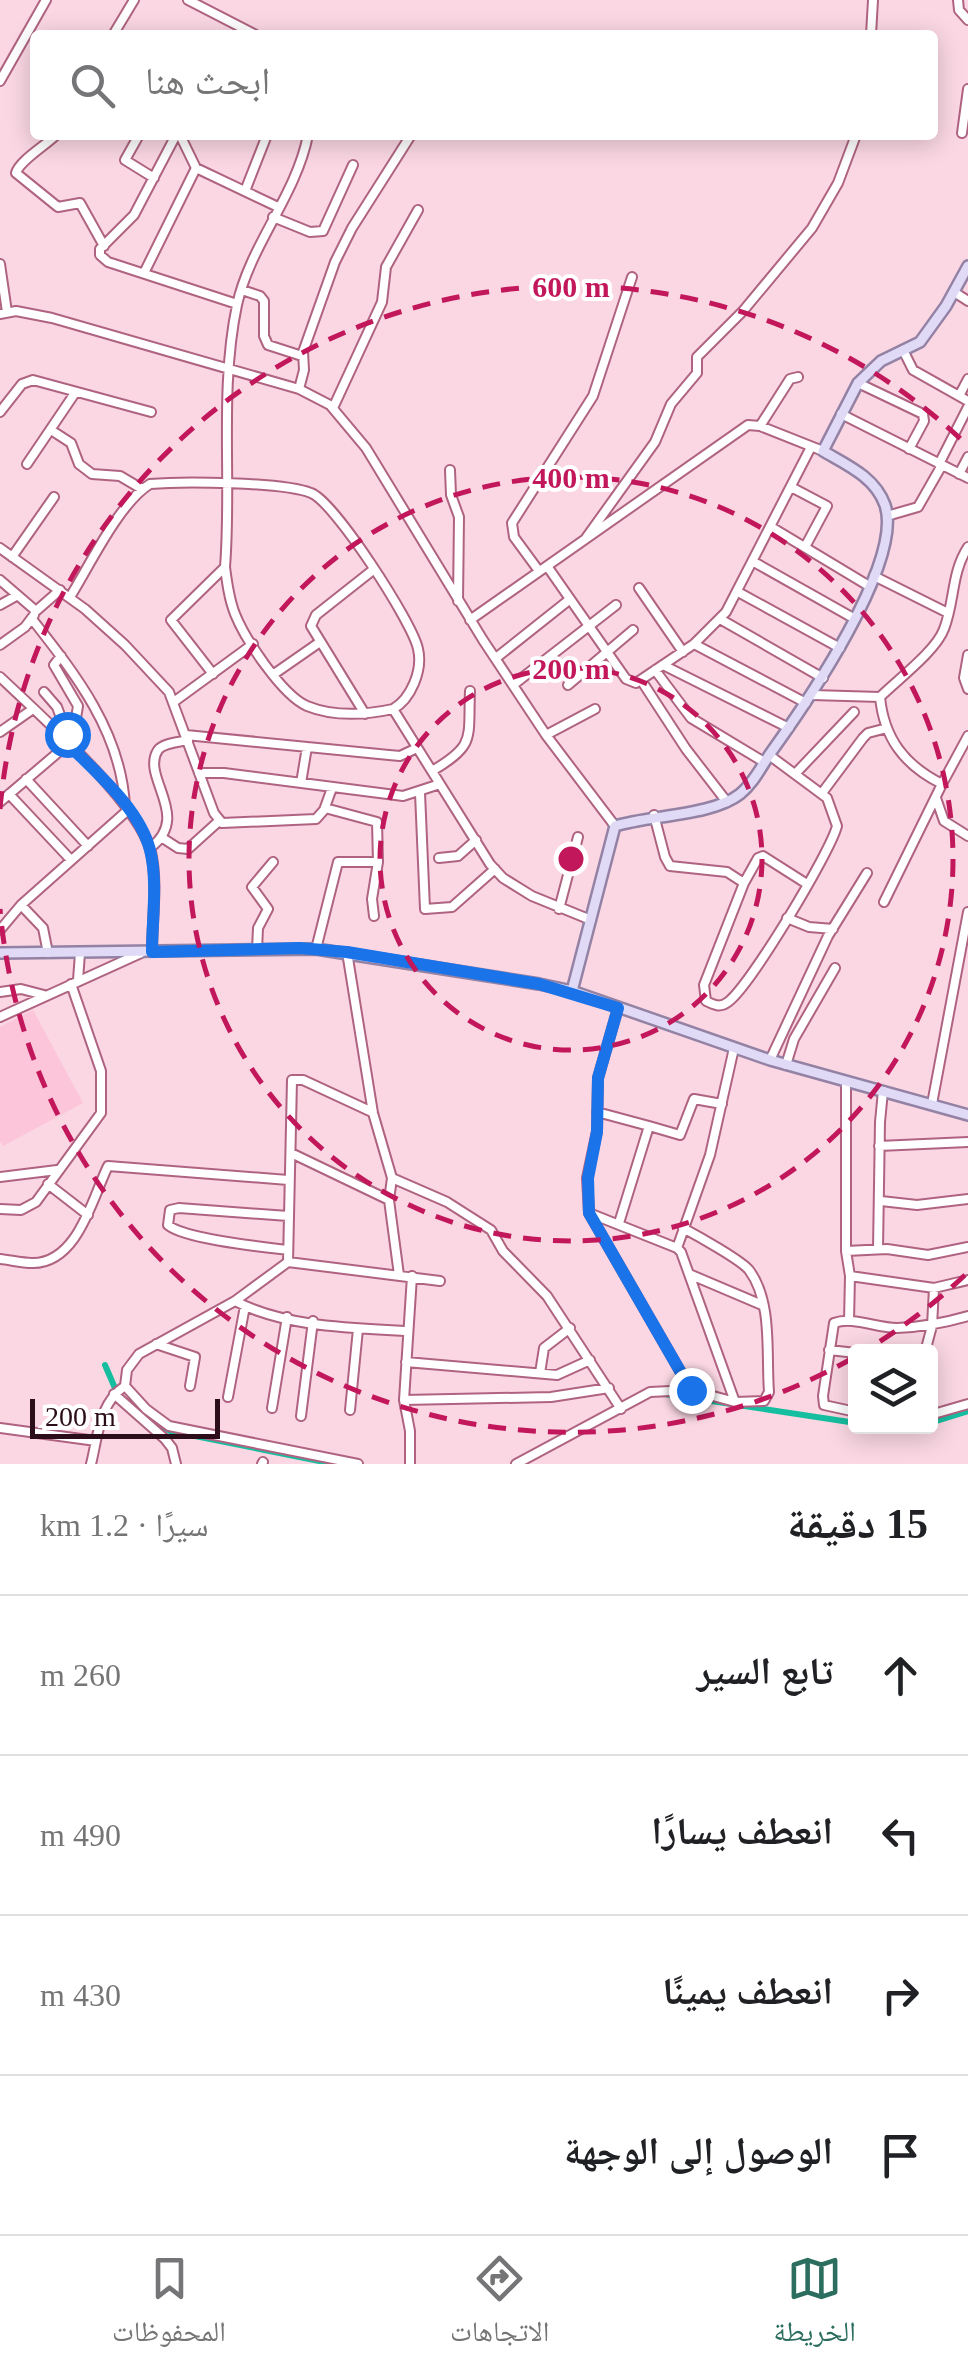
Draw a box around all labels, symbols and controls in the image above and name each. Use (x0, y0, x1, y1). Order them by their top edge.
search box (30, 30, 938, 140)
icon: search (65, 58, 120, 113)
text: ابحث هنا (145, 60, 270, 102)
text: 600 m (532, 270, 610, 303)
text: 400 m (532, 461, 610, 494)
text: 200 m (532, 652, 610, 685)
route start (45, 712, 91, 758)
centre of rings (553, 841, 589, 877)
map controls (848, 1344, 938, 1434)
button: layers (848, 1344, 938, 1434)
route end (669, 1368, 715, 1414)
scale bar (30, 1394, 220, 1438)
text: 200 m (45, 1401, 116, 1432)
text: 15 دقيقة (787, 1501, 928, 1547)
text: سيرًا · 1.2 km (40, 1507, 209, 1543)
icon: ahead (873, 1648, 928, 1703)
text: تابع السير (697, 1650, 833, 1692)
text: 260 m (40, 1657, 121, 1693)
icon: left (873, 1808, 928, 1863)
text: انعطف يسارًا (651, 1810, 833, 1852)
text: 490 m (40, 1817, 121, 1853)
icon: right (873, 1968, 928, 2023)
text: انعطف يمينًا (662, 1970, 833, 2012)
text: 430 m (40, 1977, 121, 2013)
icon: arrive (873, 2128, 928, 2183)
text: الوصول إلى الوجهة (564, 2130, 833, 2172)
tab: المحفوظات (112, 2251, 226, 2359)
tab: الاتجاهات (450, 2251, 549, 2359)
tab: الخريطة (774, 2251, 856, 2359)

